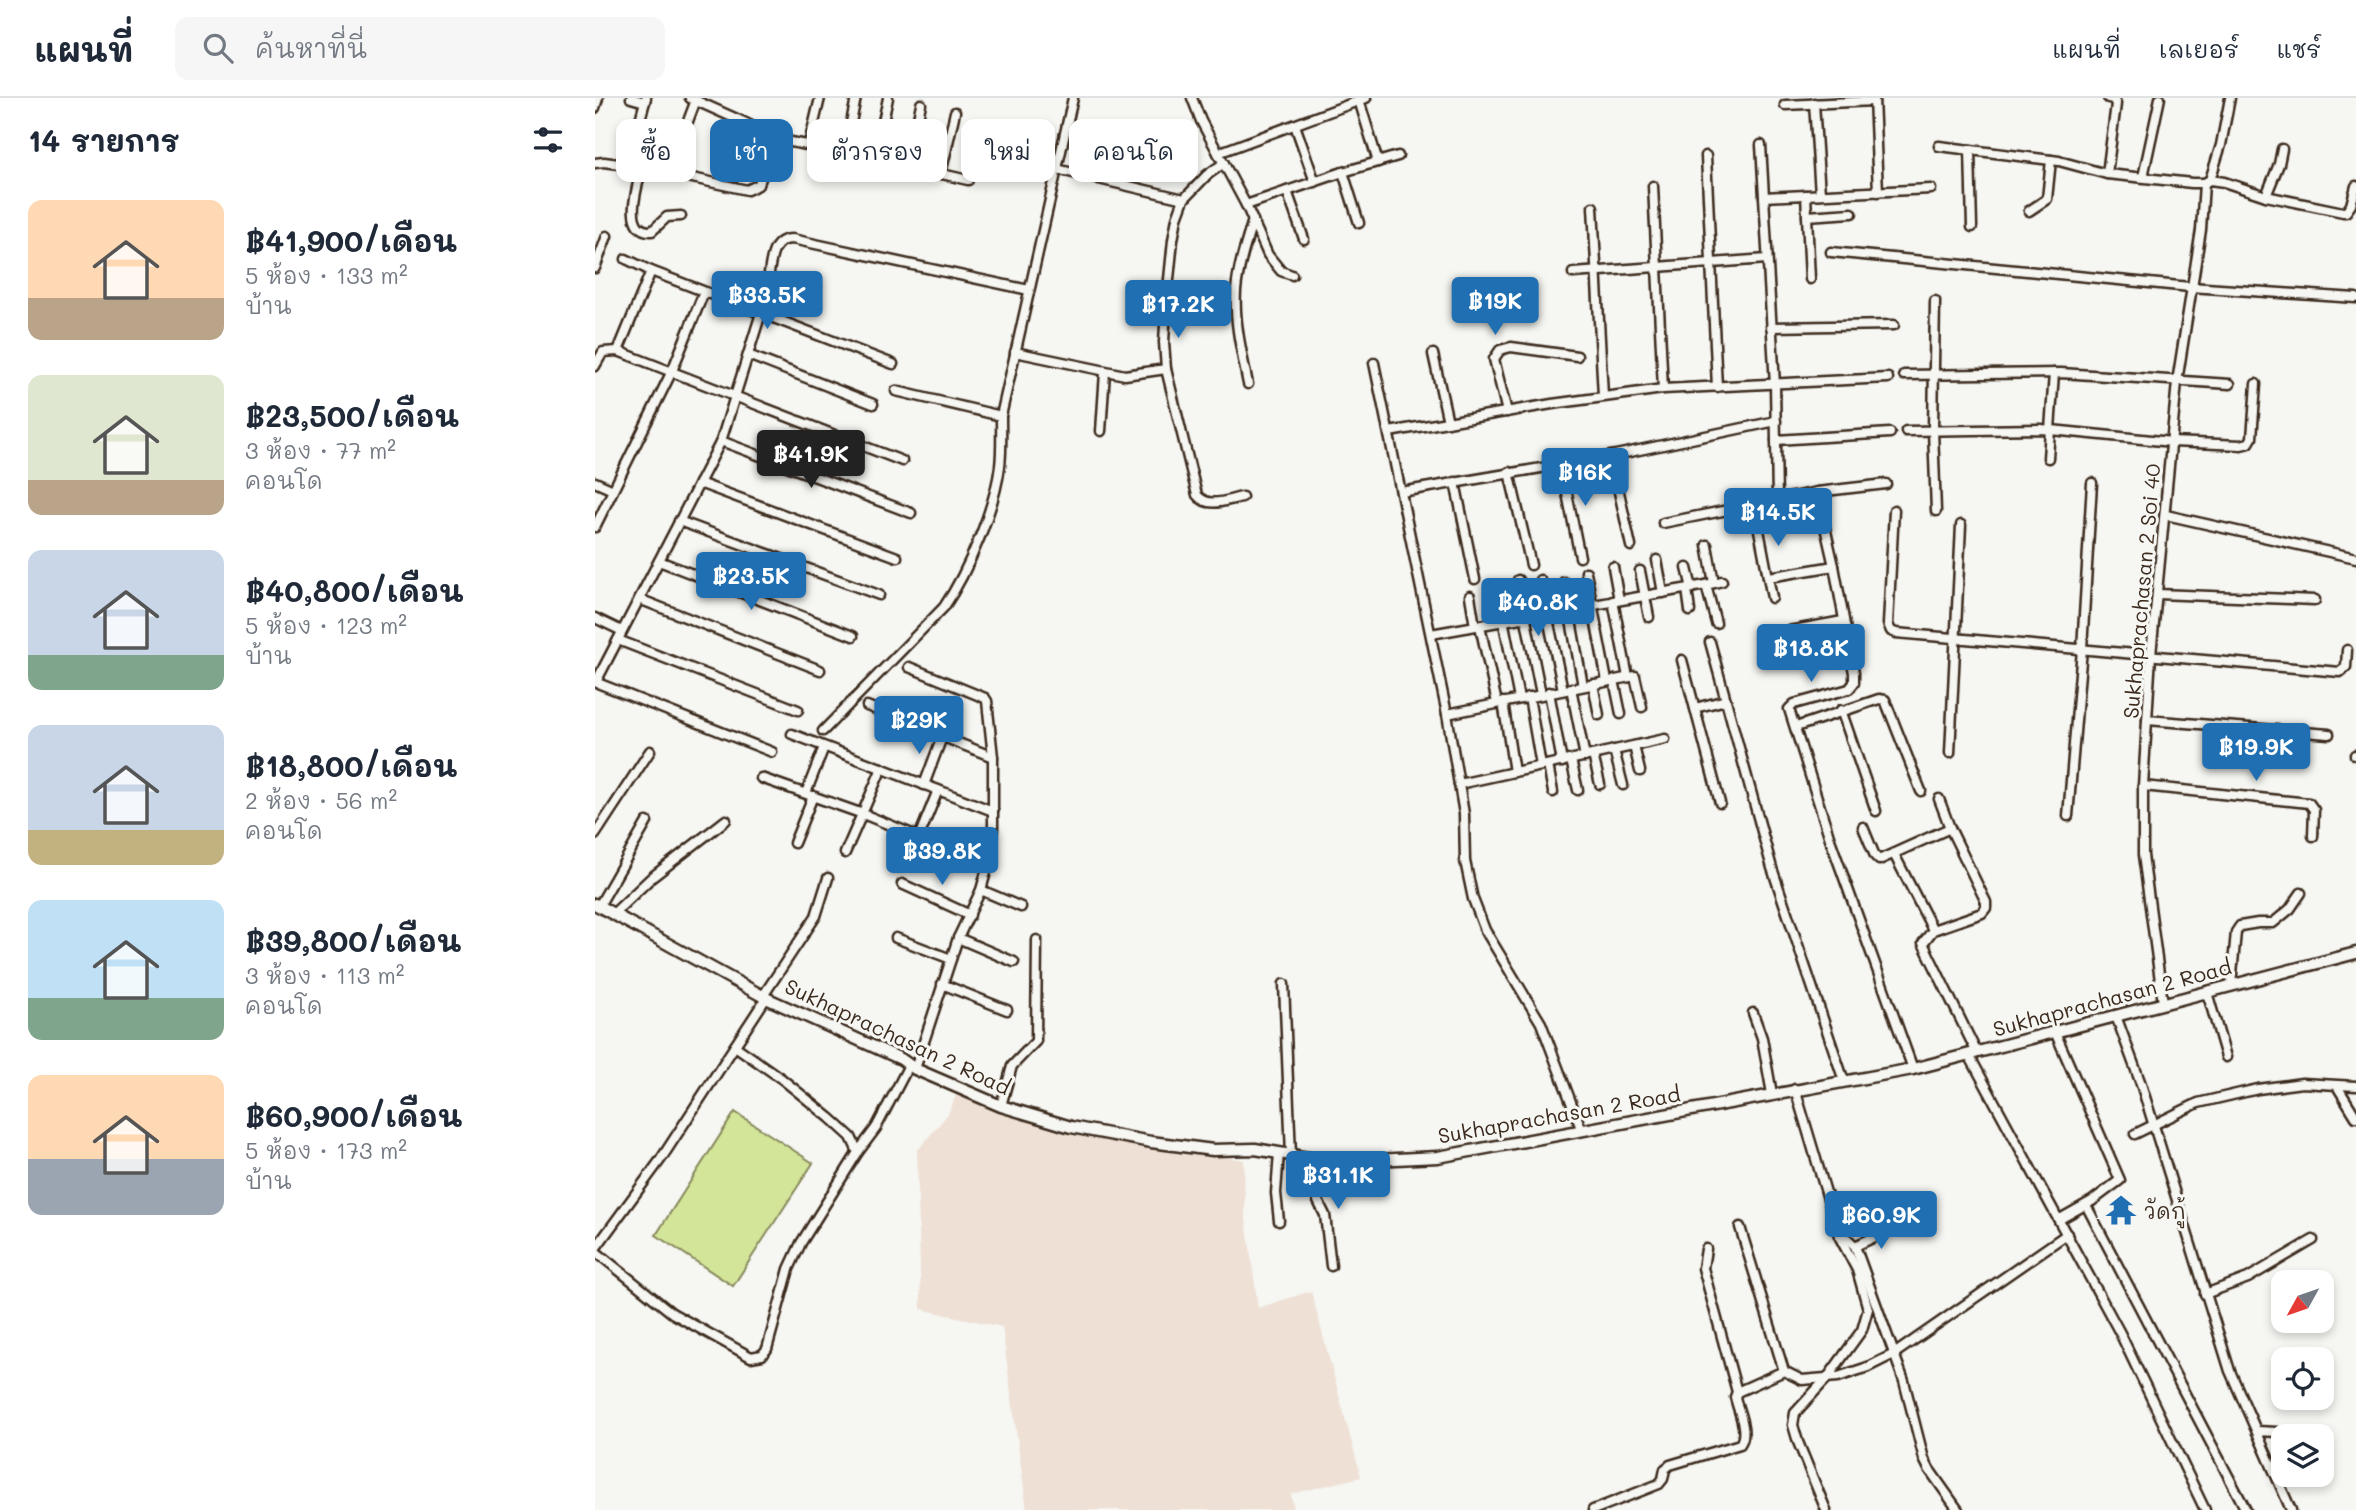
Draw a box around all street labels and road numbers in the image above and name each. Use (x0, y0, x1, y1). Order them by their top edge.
street label: Sukhaprachasan 2 Soi 40 (2116, 462, 2166, 720)
street label: Sukhaprachasan 2 Road (1990, 952, 2234, 1042)
street label: Sukhaprachasan 2 Road (781, 972, 1015, 1100)
street label: Sukhaprachasan 2 Road (1436, 1079, 1682, 1149)

